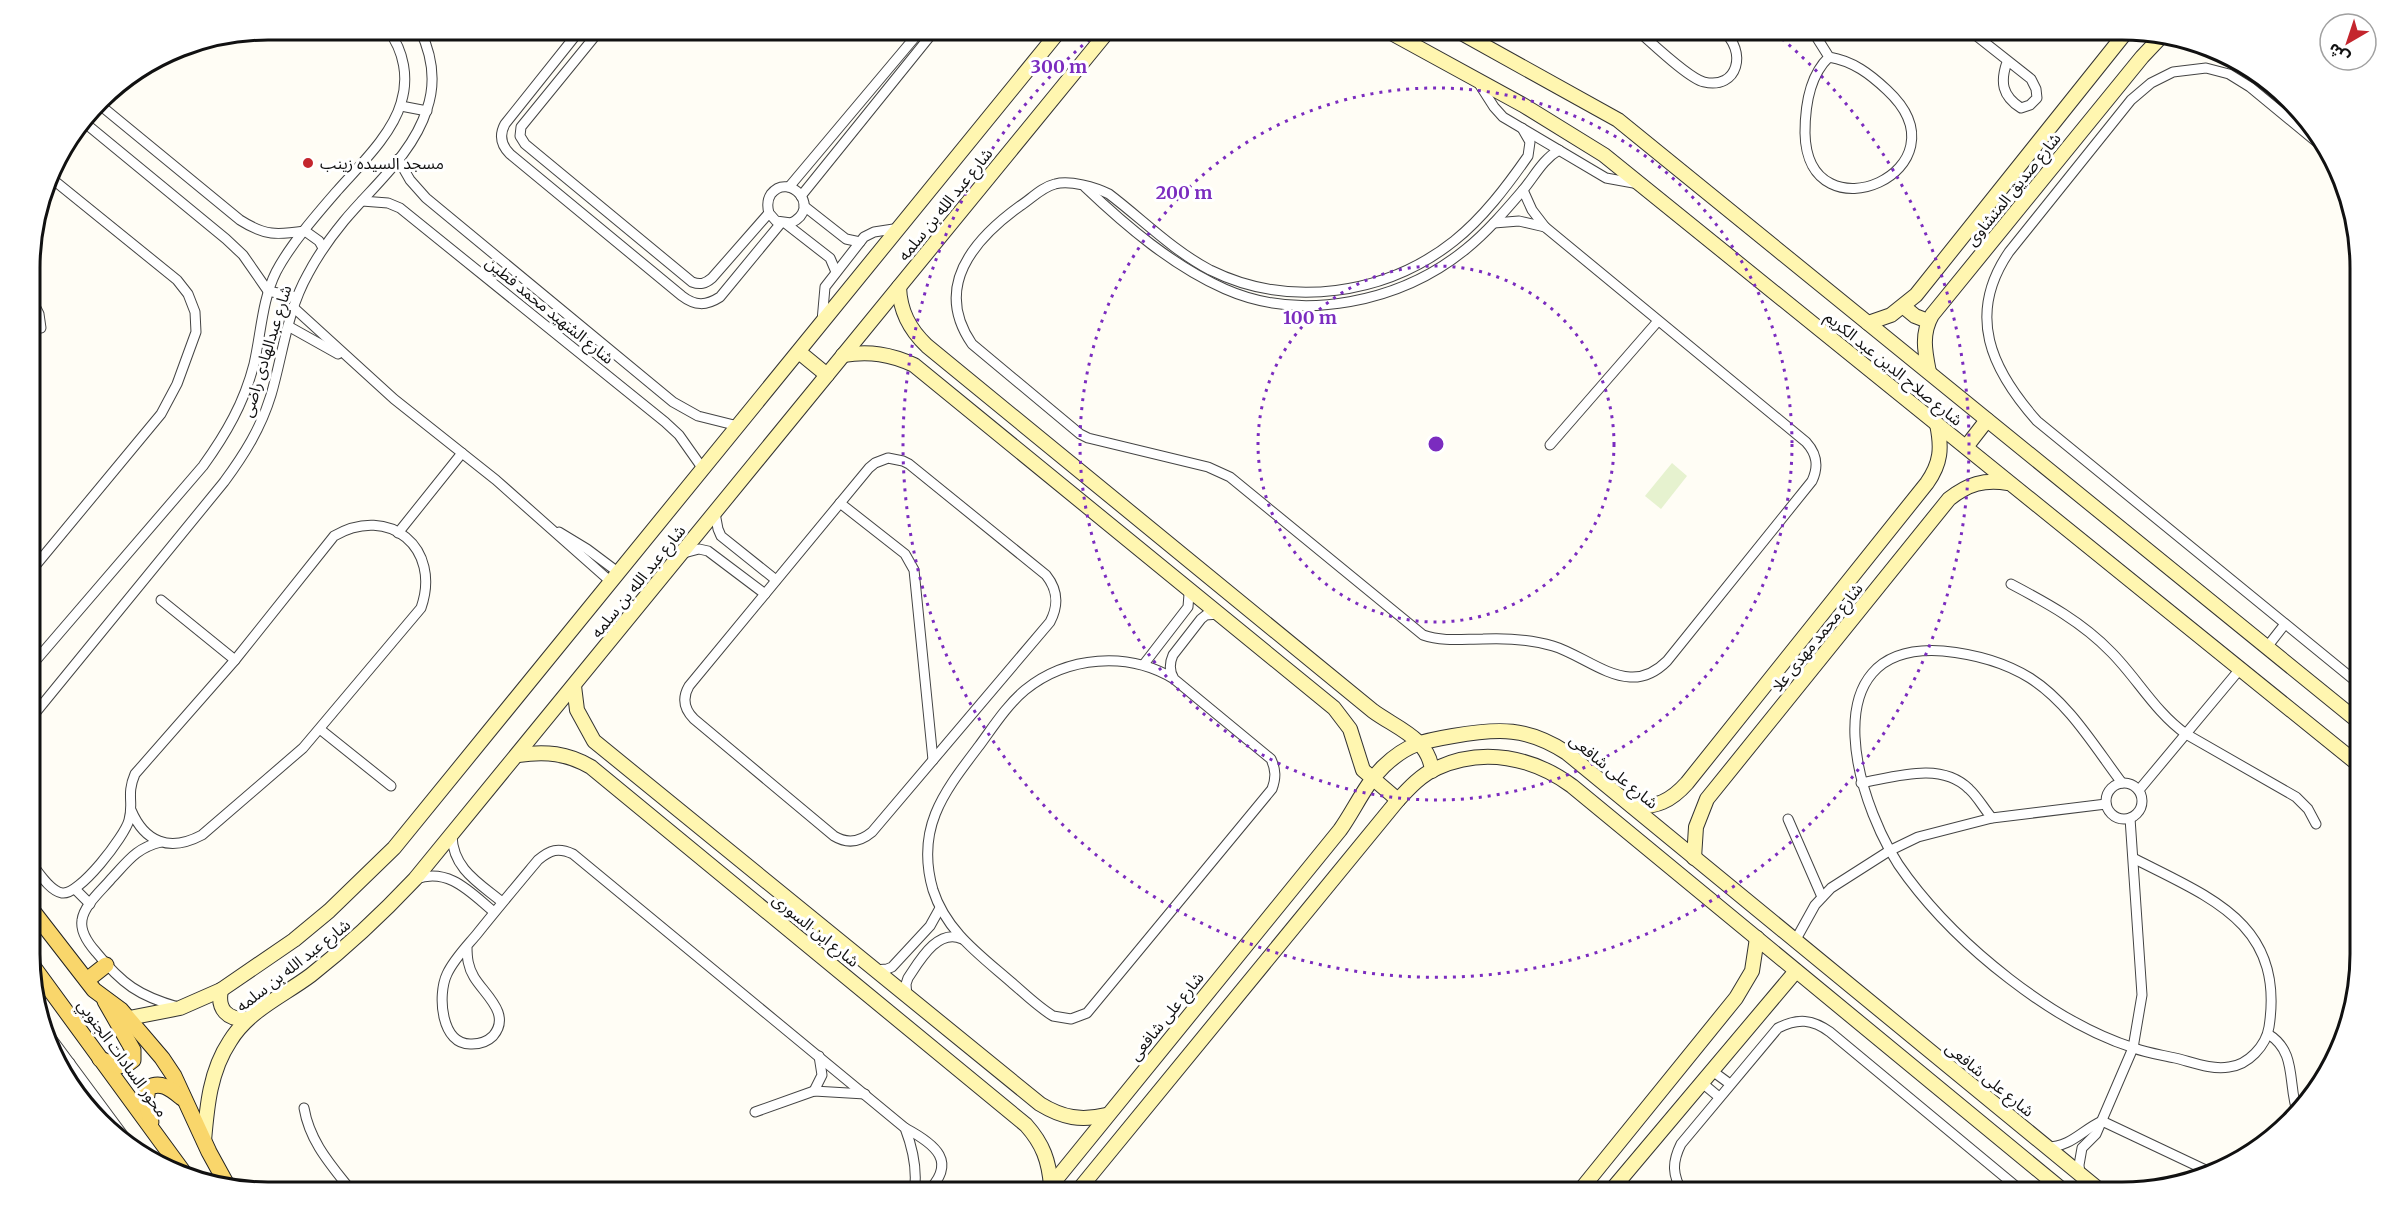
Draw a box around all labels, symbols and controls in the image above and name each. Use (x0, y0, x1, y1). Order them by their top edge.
north arrow (2318, 12, 2378, 72)
text: ش (2324, 39, 2353, 68)
text: 300 m (1031, 55, 1087, 78)
street label: شارع صديق المنشاوى (1961, 128, 2067, 251)
street label: شارع عبد الله بن سلمه (893, 144, 999, 266)
place label: مسجد السيده زينب (320, 153, 444, 173)
marker: مسجد السيده زينب (301, 156, 315, 170)
text: 200 m (1156, 181, 1212, 204)
street label: شارع الشهيد محمد فطين (480, 252, 618, 370)
street label: شارع عبدالهادى راضى (236, 283, 298, 420)
text: 100 m (1283, 306, 1337, 329)
street label: شارع صلاح الدين عبد الكريم (1819, 306, 1967, 432)
centre of rings (1426, 434, 1446, 454)
street label: شارع عبد الله بن سلمه (586, 521, 692, 643)
street label: شارع محمد مهدى علا (1767, 579, 1869, 697)
street label: شارع على شافعى (1564, 729, 1662, 815)
street label: شارع ابن السورى (767, 889, 863, 973)
street label: شارع عبد الله بن سلمه (232, 914, 356, 1018)
street label: شارع على شافعى (1124, 968, 1210, 1066)
street label: محور السادات الجنوبي (71, 995, 172, 1122)
street label: شارع على شافعى (1940, 1037, 2038, 1123)

